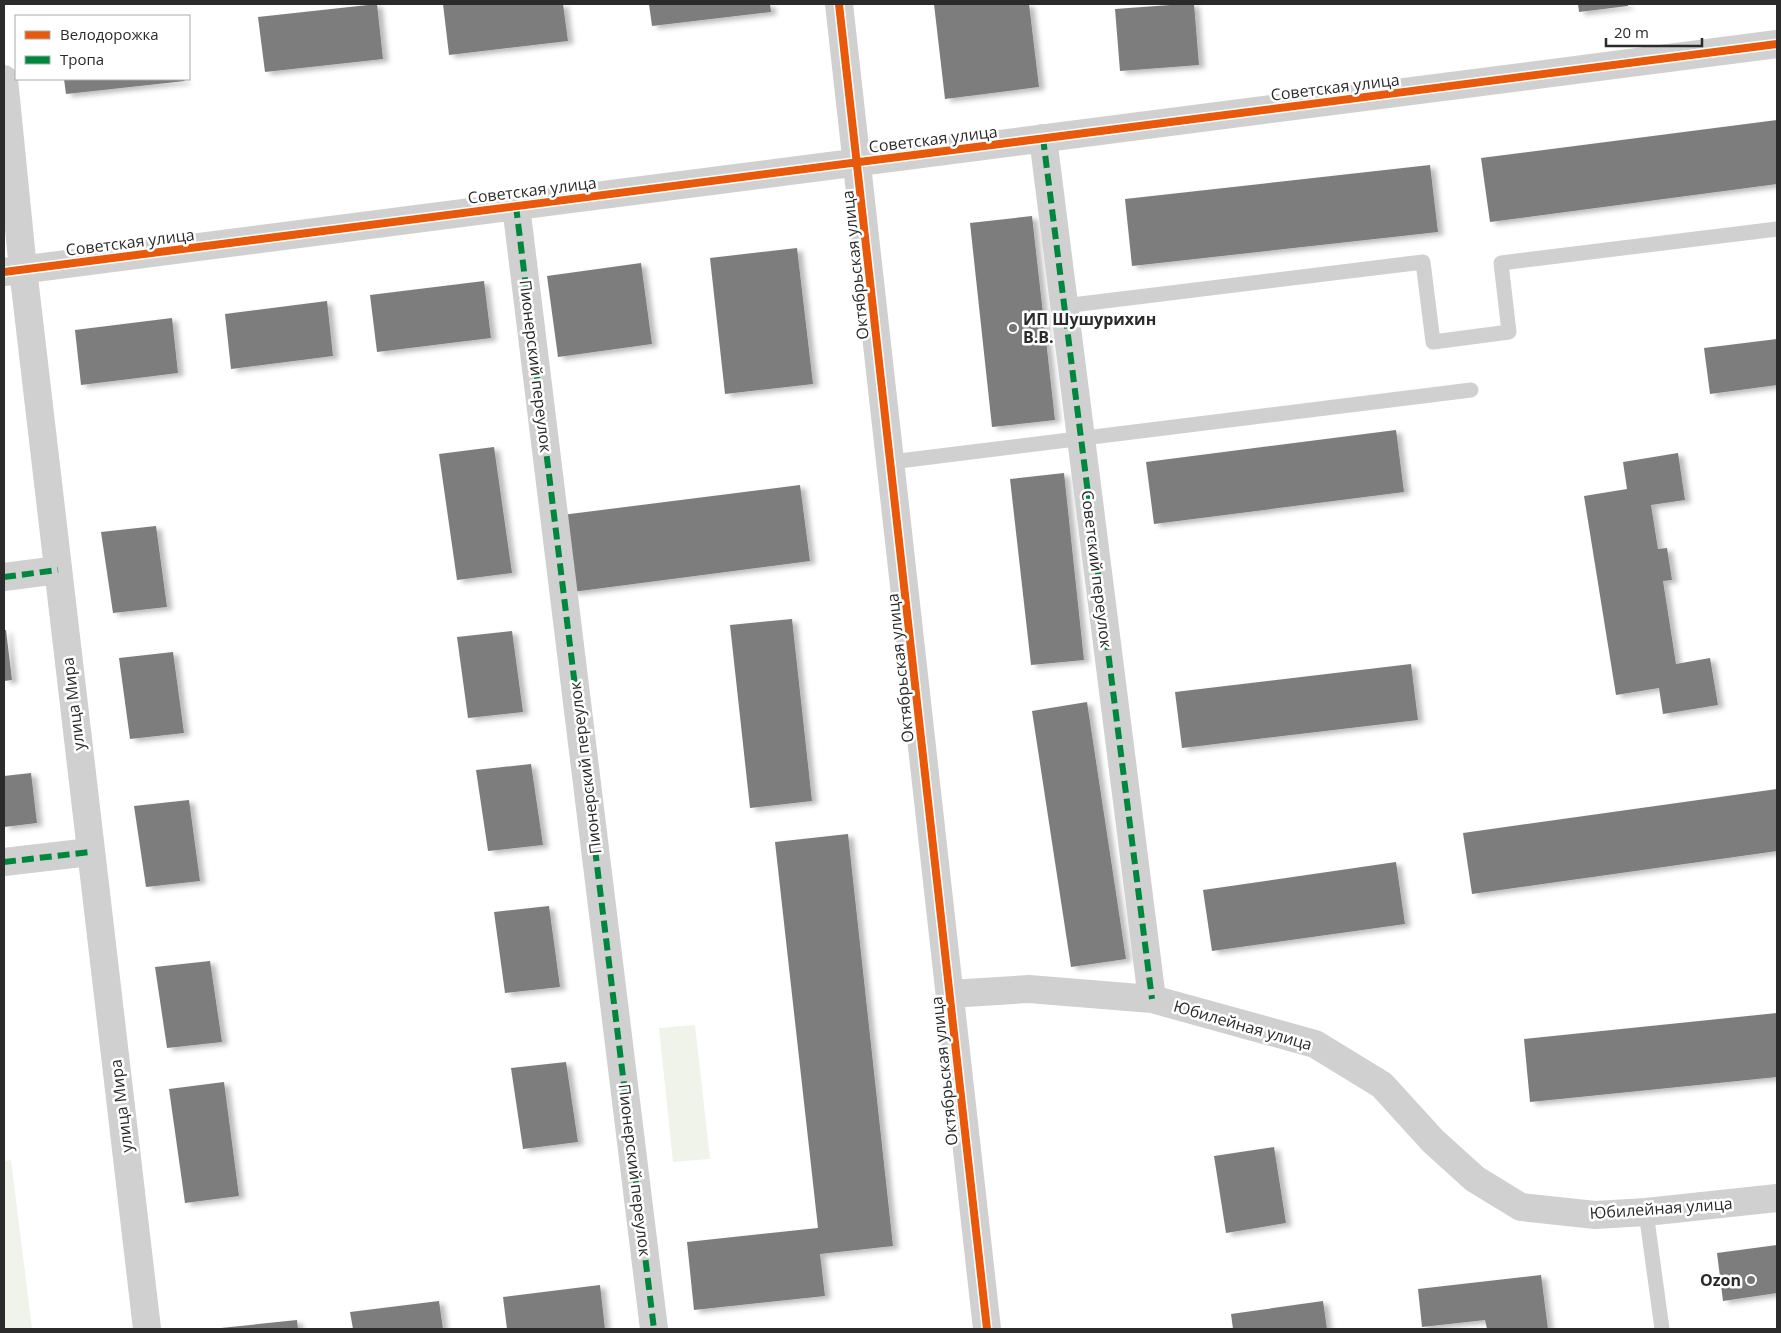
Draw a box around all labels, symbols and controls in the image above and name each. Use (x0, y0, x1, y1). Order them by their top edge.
legend (15, 15, 190, 80)
scale bar (1606, 15, 1702, 47)
text: 20 m (1614, 22, 1649, 42)
text: Велодорожка (60, 24, 159, 44)
text: Тропа (60, 49, 104, 69)
street label: Советская улица (1269, 68, 1401, 106)
street label: Советская улица (867, 120, 999, 158)
street label: Советская улица (466, 171, 598, 209)
street label: Октябрьская улица (836, 189, 874, 341)
street label: Советская улица (64, 223, 196, 261)
street label: Пионерский переулок (515, 279, 558, 454)
place label: ИП Шушурихин В.В. (1023, 308, 1156, 348)
marker: ИП Шушурихин В.В. (1007, 322, 1019, 334)
street label: Советский переулок (1076, 489, 1118, 650)
street label: Октябрьская улица (881, 592, 919, 744)
street label: улица Мира (56, 656, 90, 752)
street label: Пионерский переулок (563, 680, 606, 855)
street label: Октябрьская улица (925, 995, 963, 1147)
street label: Юбилейная улица (1171, 995, 1315, 1055)
street label: улица Мира (104, 1058, 138, 1154)
street label: Пионерский переулок (614, 1083, 657, 1258)
street label: Юбилейная улица (1589, 1192, 1733, 1224)
place label: Ozon (1700, 1269, 1741, 1291)
marker: Ozon (1745, 1274, 1757, 1286)

